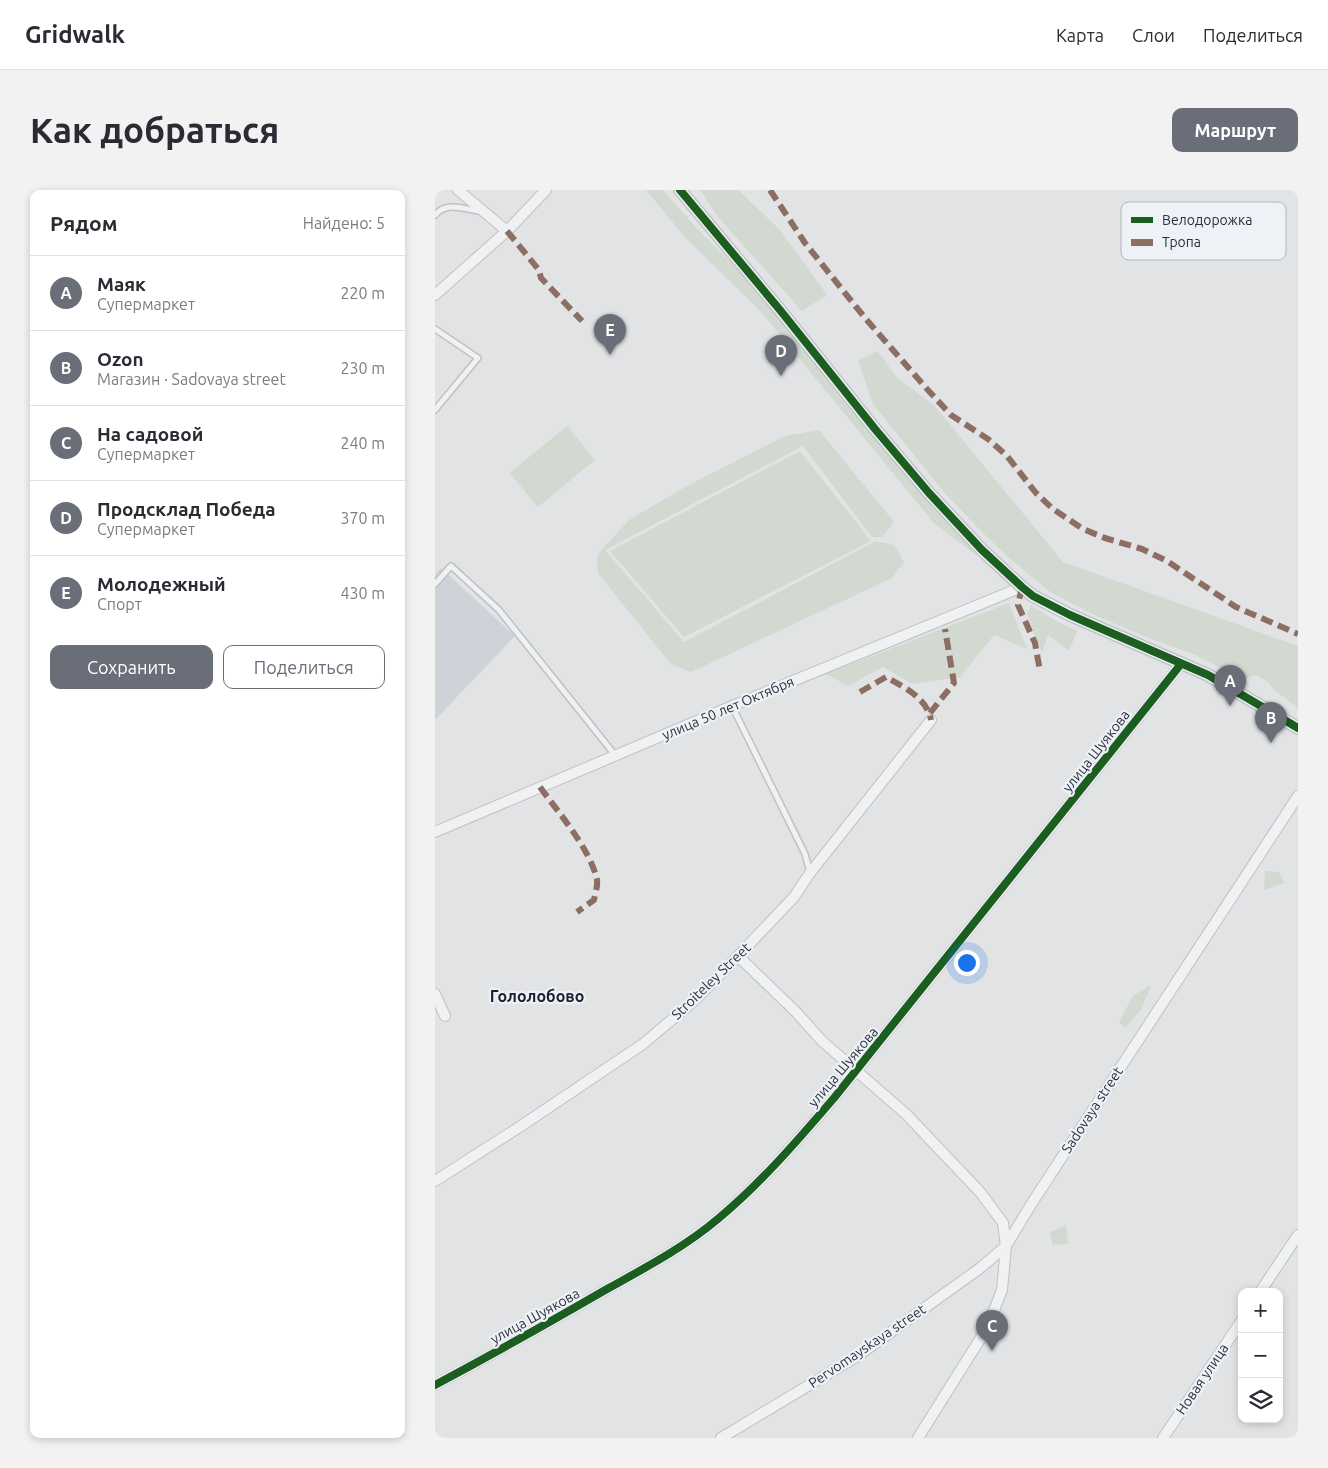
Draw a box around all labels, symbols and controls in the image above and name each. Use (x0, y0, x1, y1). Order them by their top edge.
text: Gridwalk (25, 21, 125, 48)
text: Карта (1056, 25, 1104, 45)
text: Слои (1132, 25, 1175, 45)
text: Поделиться (1203, 25, 1303, 45)
button: Маршрут (1172, 108, 1298, 152)
text: Как добраться (30, 110, 279, 150)
legend (1121, 202, 1286, 260)
text: Рядом (50, 211, 118, 235)
text: Велодорожка (1162, 212, 1252, 228)
text: Найдено: 5 (303, 214, 385, 232)
text: Тропа (1162, 234, 1201, 250)
text: Маяк (97, 273, 146, 295)
text: A (60, 284, 72, 302)
text: 220 m (340, 284, 385, 302)
text: Супермаркет (97, 295, 195, 313)
pin: E (594, 314, 626, 355)
pin: D (765, 335, 797, 376)
text: Ozon (97, 348, 144, 370)
text: B (61, 359, 71, 377)
text: 230 m (340, 359, 385, 377)
text: Магазин · Sadovaya street (97, 370, 286, 388)
text: На садовой (97, 423, 203, 445)
text: C (61, 434, 71, 452)
text: 240 m (340, 434, 385, 452)
text: Супермаркет (97, 445, 195, 463)
text: Продсклад Победа (97, 498, 276, 520)
text: D (60, 509, 72, 527)
text: 370 m (340, 509, 385, 527)
text: Супермаркет (97, 520, 195, 538)
text: Молодежный (97, 573, 226, 595)
text: E (61, 584, 71, 602)
text: 430 m (340, 584, 385, 602)
text: Спорт (97, 595, 142, 613)
button: Сохранить (50, 645, 213, 689)
button: Поделиться (223, 645, 385, 689)
pin: A (1214, 665, 1246, 706)
street label: улица 50 лет Октября (660, 673, 796, 743)
pin: B (1255, 702, 1287, 743)
street label: улица Шуякова (1059, 707, 1133, 795)
street label: Stroiteley Street (668, 939, 754, 1023)
your location (954, 950, 980, 976)
district label: Гололобово (490, 987, 584, 1005)
street label: улица Шуякова (805, 1024, 881, 1110)
street label: Sadovaya street (1058, 1063, 1126, 1156)
street label: улица Шуякова (488, 1285, 582, 1347)
map controls (1238, 1288, 1283, 1423)
button: + (1238, 1288, 1283, 1333)
street label: Pervomayskaya street (805, 1301, 929, 1391)
pin: C (976, 1310, 1008, 1351)
button: − (1238, 1333, 1283, 1378)
street label: Новая улица (1172, 1341, 1232, 1417)
button: layers (1238, 1378, 1283, 1423)

